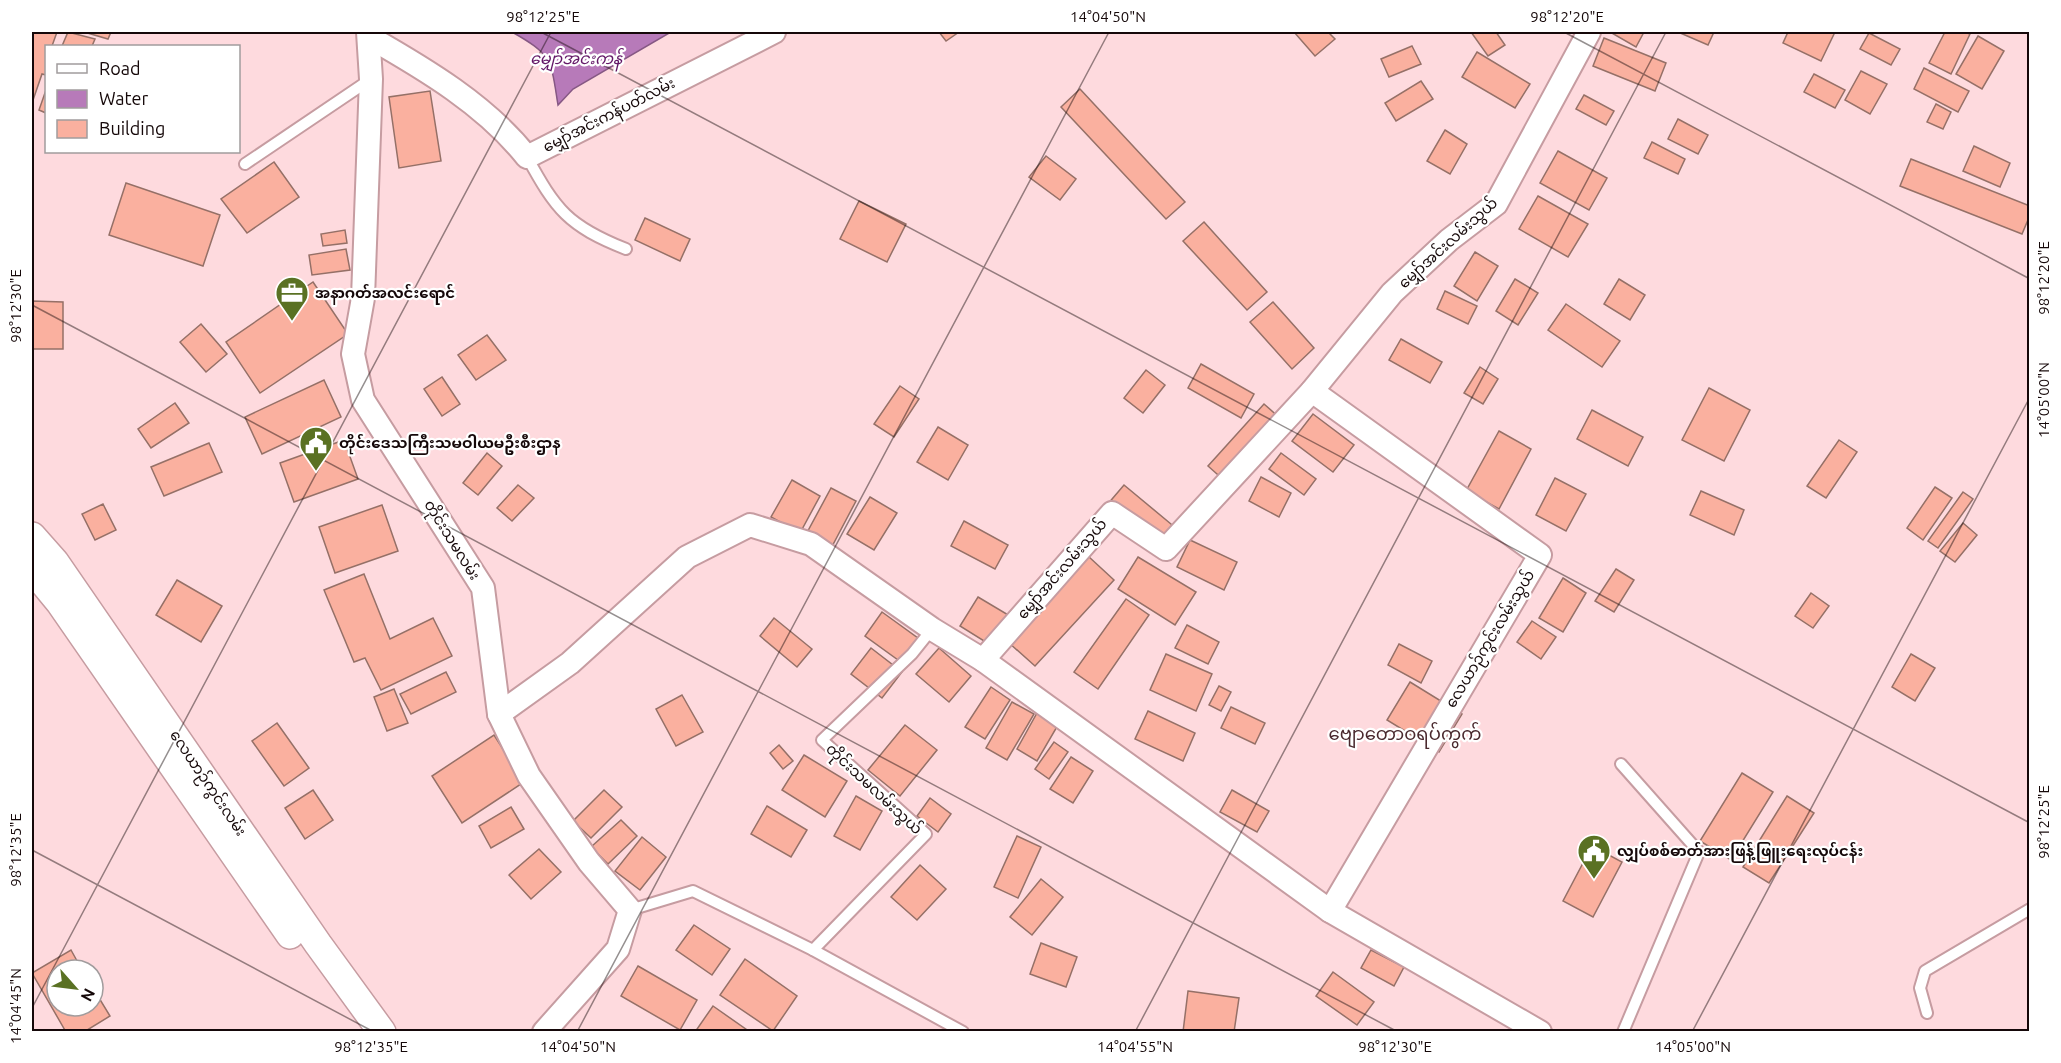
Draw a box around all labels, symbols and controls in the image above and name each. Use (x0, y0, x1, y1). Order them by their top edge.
text: 98°12'25"E (506, 8, 580, 25)
text: 14°04'50"N (1070, 8, 1146, 25)
text: 98°12'20"E (1530, 8, 1604, 25)
legend (45, 45, 240, 153)
water label: မျှော်အင်းကန် (530, 47, 625, 72)
text: Road (99, 58, 141, 78)
street label: မျှော်အင်းကန်ပတ်လမ်း (540, 73, 679, 159)
text: Water (99, 88, 149, 108)
text: Building (99, 118, 165, 138)
street label: မျှော်အင်းလမ်းသွယ် (1394, 193, 1503, 294)
text: 98°12'20"E (2035, 241, 2052, 315)
text: 98°12'30"E (7, 269, 24, 343)
office icon: အနာဂတ်အလင်းရောင် (274, 275, 310, 322)
place label: အနာဂတ်အလင်းရောင် (315, 283, 455, 305)
text: 14°05'00"N (2035, 362, 2052, 438)
public building icon: တိုင်းဒေသကြီးသမဝါယမဦးစီးဌာန (298, 425, 334, 472)
place label: တိုင်းဒေသကြီးသမဝါယမဦးစီးဌာန (339, 433, 561, 455)
street label: တိုင်းသမလမ်း (418, 496, 485, 585)
street label: မျှော်အင်းလမ်းသွယ် (1013, 514, 1113, 625)
street label: လေယာဉ်ကွင်းလမ်းသွယ် (1441, 566, 1541, 713)
district label: ဗျောတောဝရပ်ကွက် (1329, 721, 1481, 749)
street label: လေယာဉ်ကွင်းလမ်း (163, 726, 251, 841)
street label: တိုင်းသမလမ်းသွယ် (820, 739, 927, 840)
text: 98°12'25"E (2035, 785, 2052, 859)
text: 98°12'35"E (7, 813, 24, 887)
public building icon: လျှပ်စစ်ဓာတ်အားဖြန့်ဖြူးရေးလုပ်ငန်း (1576, 833, 1612, 880)
place label: လျှပ်စစ်ဓာတ်အားဖြန့်ဖြူးရေးလုပ်ငန်း (1617, 841, 1863, 863)
north arrow (45, 958, 105, 1018)
text: 14°04'45"N (7, 968, 24, 1044)
text: N (77, 986, 99, 1005)
text: 98°12'35"E (334, 1038, 408, 1055)
text: 14°04'50"N (540, 1038, 616, 1055)
text: 14°04'55"N (1097, 1038, 1173, 1055)
text: 98°12'30"E (1358, 1038, 1432, 1055)
text: 14°05'00"N (1655, 1038, 1731, 1055)

